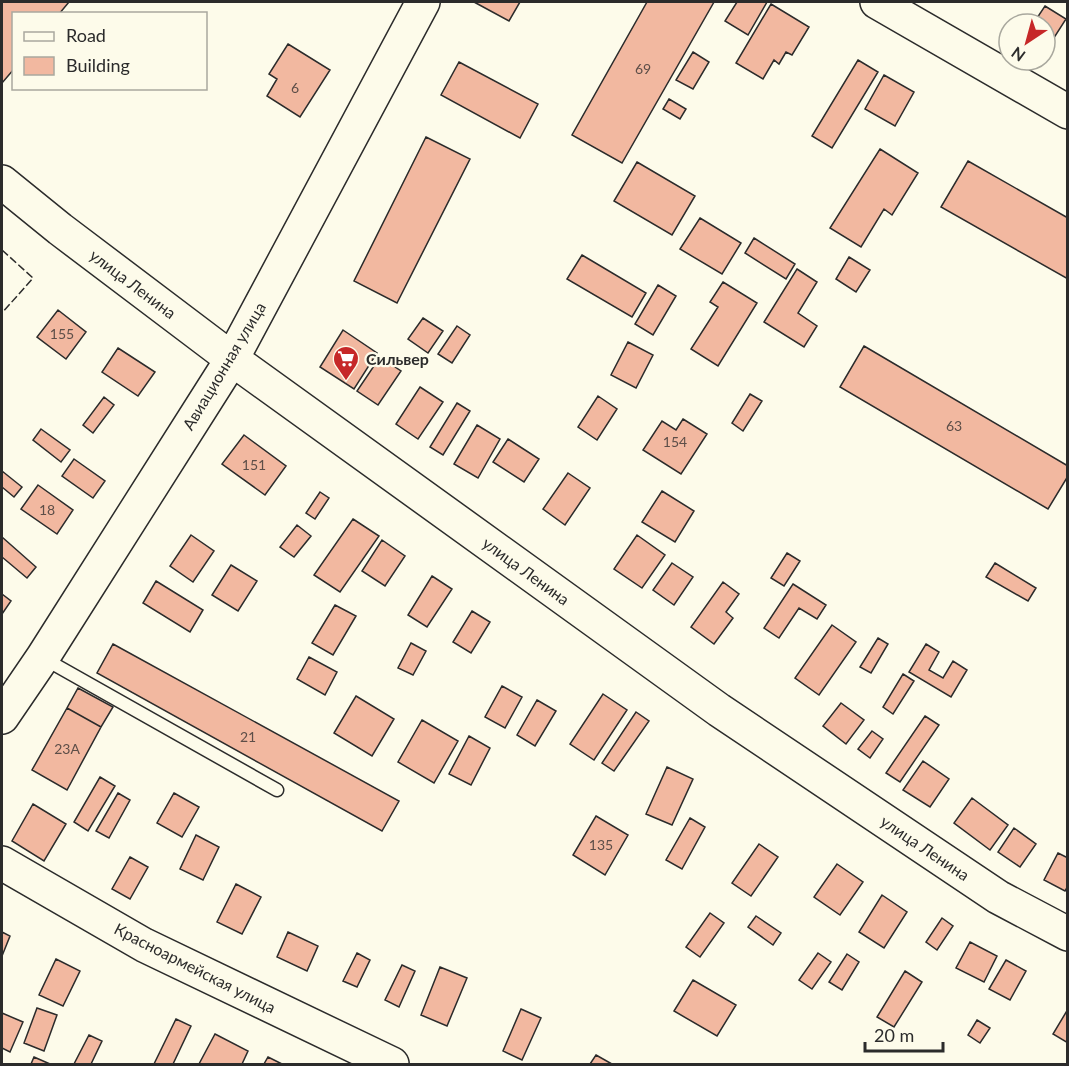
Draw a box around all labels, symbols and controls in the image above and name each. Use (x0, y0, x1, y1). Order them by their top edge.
legend (12, 12, 207, 90)
north arrow (997, 12, 1057, 72)
text: Road (66, 24, 106, 46)
text: N (1007, 43, 1028, 66)
text: Building (66, 54, 130, 76)
house number: 69 (635, 60, 651, 77)
house number: 6 (291, 79, 299, 96)
street label: улица Ленина (87, 245, 180, 322)
street label: Авиационная улица (178, 298, 269, 433)
house number: 155 (50, 325, 74, 342)
supermarket icon: Сильвер (331, 344, 361, 382)
place label: Сильвер (366, 349, 429, 368)
house number: 63 (946, 417, 962, 434)
house number: 154 (663, 433, 687, 450)
house number: 151 (242, 456, 266, 473)
house number: 18 (39, 501, 55, 518)
street label: улица Ленина (479, 533, 573, 608)
house number: 21 (240, 728, 256, 745)
house number: 23А (54, 740, 80, 757)
street label: улица Ленина (877, 811, 973, 884)
house number: 135 (589, 836, 613, 853)
street label: Красноармейская улица (111, 919, 279, 1017)
scale bar (865, 1015, 943, 1053)
text: 20 m (874, 1024, 914, 1046)

